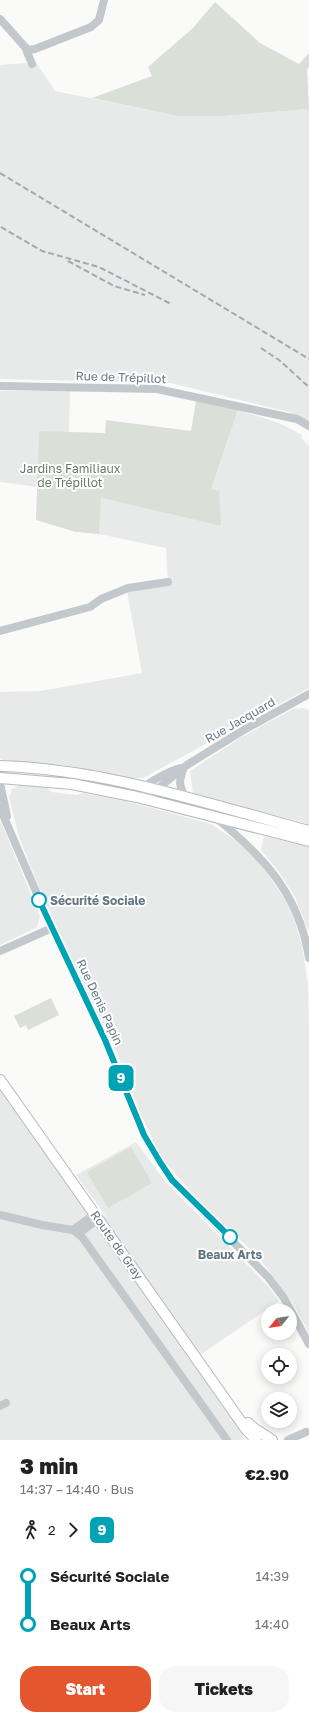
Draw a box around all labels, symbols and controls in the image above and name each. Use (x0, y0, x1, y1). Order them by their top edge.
street label: Rue de Trépillot (76, 368, 167, 386)
park label: Jardins Familiaux de Trépillot (20, 461, 121, 490)
street label: Rue Jacquard (202, 694, 278, 746)
marker: Sécurité Sociale (31, 892, 47, 908)
place label: Sécurité Sociale (50, 893, 145, 908)
street label: Rue Denis Papin (74, 957, 126, 1047)
line badge: 9 (108, 1065, 134, 1091)
text: 9 (117, 1069, 125, 1086)
street label: Route de Gray (88, 1208, 146, 1283)
marker: Beaux Arts (222, 1229, 238, 1245)
place label: Beaux Arts (198, 1247, 263, 1262)
north arrow (261, 1304, 297, 1340)
map controls (261, 1304, 297, 1428)
button: locate (261, 1348, 297, 1384)
button: layers (261, 1392, 297, 1428)
text: 3 min (20, 1452, 78, 1479)
text: €2.90 (245, 1465, 289, 1483)
text: 14:37 – 14:40 · Bus (20, 1481, 134, 1497)
icon: walk (20, 1519, 42, 1541)
icon: forward (62, 1519, 84, 1541)
text: 9 (98, 1521, 106, 1538)
text: 2 (48, 1522, 56, 1538)
text: Sécurité Sociale (50, 1567, 169, 1585)
text: 14:39 (255, 1568, 289, 1584)
text: Beaux Arts (50, 1615, 131, 1633)
text: 14:40 (255, 1616, 289, 1632)
button: Start (20, 1666, 151, 1712)
button: Tickets (159, 1666, 289, 1712)

